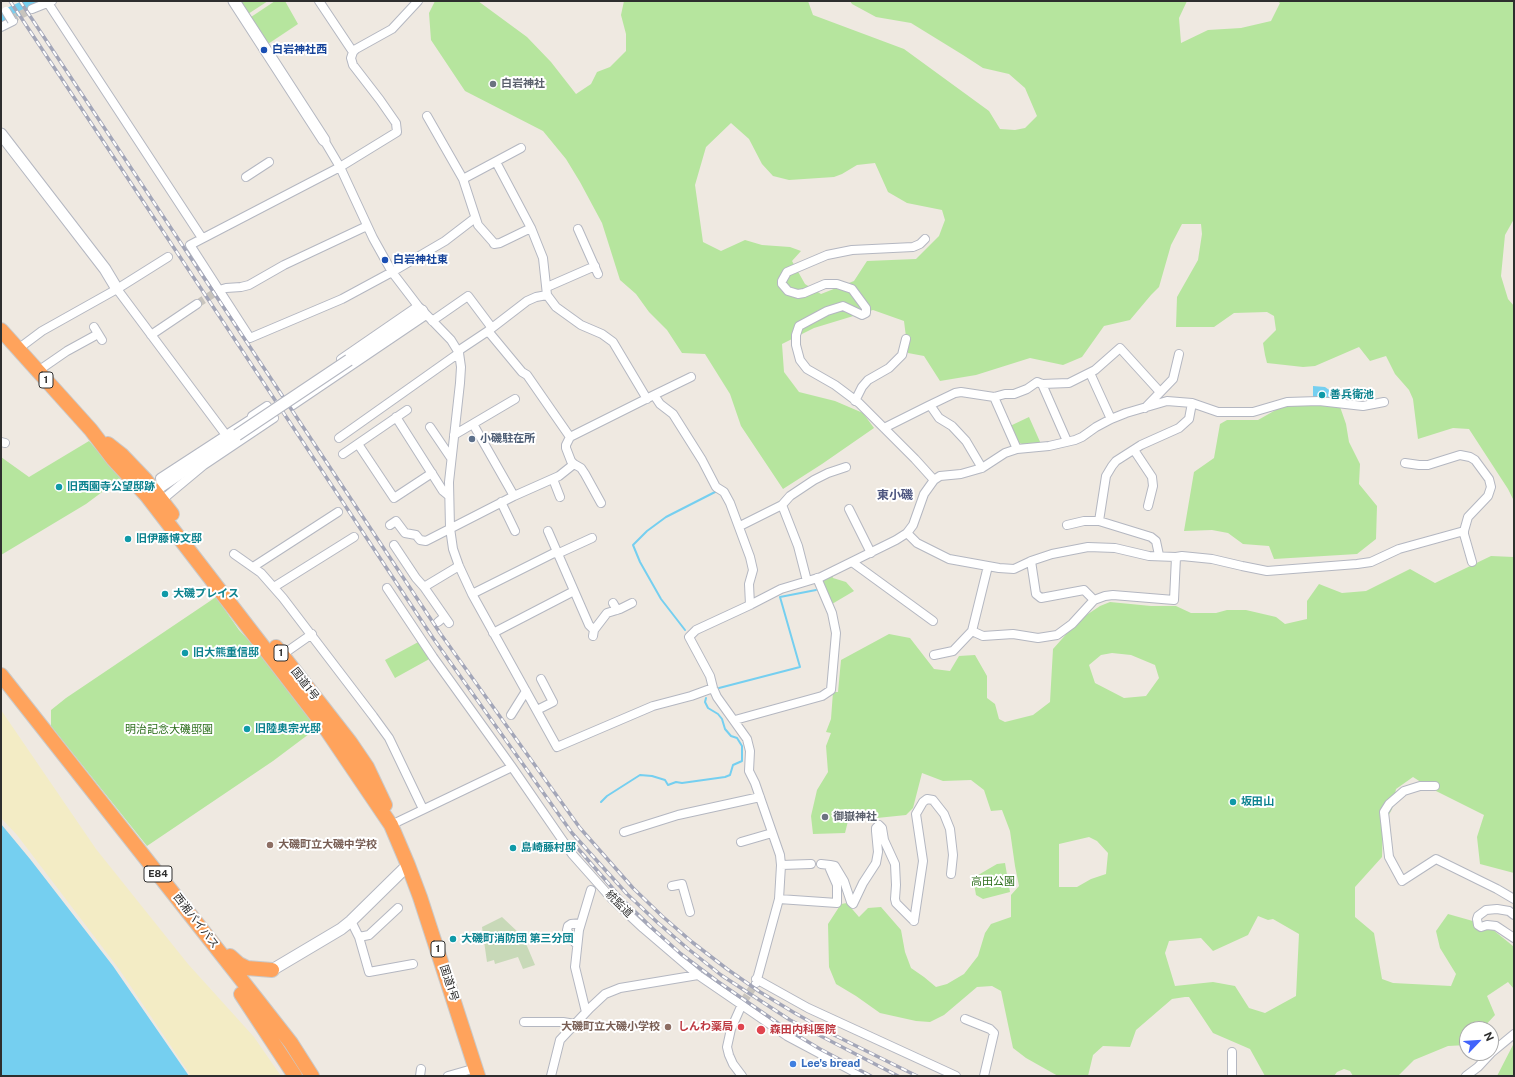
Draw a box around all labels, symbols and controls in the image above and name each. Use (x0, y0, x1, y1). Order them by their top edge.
place label: 白岩神社西 (272, 43, 327, 57)
marker: 白岩神社西 (259, 45, 269, 55)
place label: 白岩神社 (501, 77, 545, 91)
marker: 白岩神社 (488, 79, 498, 89)
place label: 白岩神社東 (393, 253, 448, 267)
marker: 白岩神社東 (380, 255, 390, 265)
road number: 1 (39, 372, 53, 388)
place label: 善兵衛池 (1330, 388, 1374, 402)
marker: 善兵衛池 (1317, 390, 1327, 400)
place label: 小磯駐在所 (480, 432, 535, 446)
marker: 小磯駐在所 (467, 434, 477, 444)
place label: 旧西園寺公望邸跡 (67, 480, 155, 494)
marker: 旧西園寺公望邸跡 (54, 482, 64, 492)
district label: 東小磯 (877, 488, 913, 502)
place label: 旧伊藤博文邸 (136, 532, 202, 546)
marker: 旧伊藤博文邸 (123, 534, 133, 544)
place label: 大磯プレイス (173, 587, 239, 601)
marker: 大磯プレイス (160, 589, 170, 599)
road number: 1 (274, 645, 288, 661)
place label: 旧大熊重信邸 (193, 646, 259, 660)
marker: 旧大熊重信邸 (180, 648, 190, 658)
street label: 国道1号 (288, 665, 322, 703)
place label: 旧陸奥宗光邸 (255, 722, 321, 736)
park label: 明治記念大磯邸園 (125, 723, 213, 737)
marker: 旧陸奥宗光邸 (242, 724, 252, 734)
place label: 坂田山 (1241, 795, 1274, 809)
marker: 坂田山 (1228, 797, 1238, 807)
place label: 御嶽神社 (833, 810, 877, 824)
marker: 御嶽神社 (820, 812, 830, 822)
place label: 大磯町立大磯中学校 (278, 838, 377, 852)
marker: 大磯町立大磯中学校 (265, 840, 275, 850)
place label: 島崎藤村邸 (521, 841, 576, 855)
marker: 島崎藤村邸 (508, 843, 518, 853)
road number: E84 (144, 866, 172, 882)
park label: 高田公園 (971, 875, 1015, 889)
street label: 統監道 (603, 888, 635, 920)
street label: 西湘バイパス (170, 891, 222, 951)
place label: 大磯町消防団 第三分団 (461, 932, 573, 946)
marker: 大磯町消防団 第三分団 (448, 934, 458, 944)
road number: 1 (431, 941, 445, 957)
street label: 国道1号 (437, 963, 461, 1003)
place label: 大磯町立大磯小学校 (561, 1020, 660, 1034)
place label: しんわ薬局 (678, 1020, 733, 1034)
north arrow (1459, 1021, 1499, 1061)
marker: 大磯町立大磯小学校 (663, 1022, 673, 1032)
marker: しんわ薬局 (736, 1022, 746, 1032)
place label: 森田内科医院 (770, 1023, 836, 1037)
marker: 森田内科医院 (755, 1024, 767, 1036)
text: N (1482, 1030, 1496, 1043)
place label: Lee's bread (801, 1057, 860, 1071)
marker: Lee's bread (788, 1059, 798, 1069)

